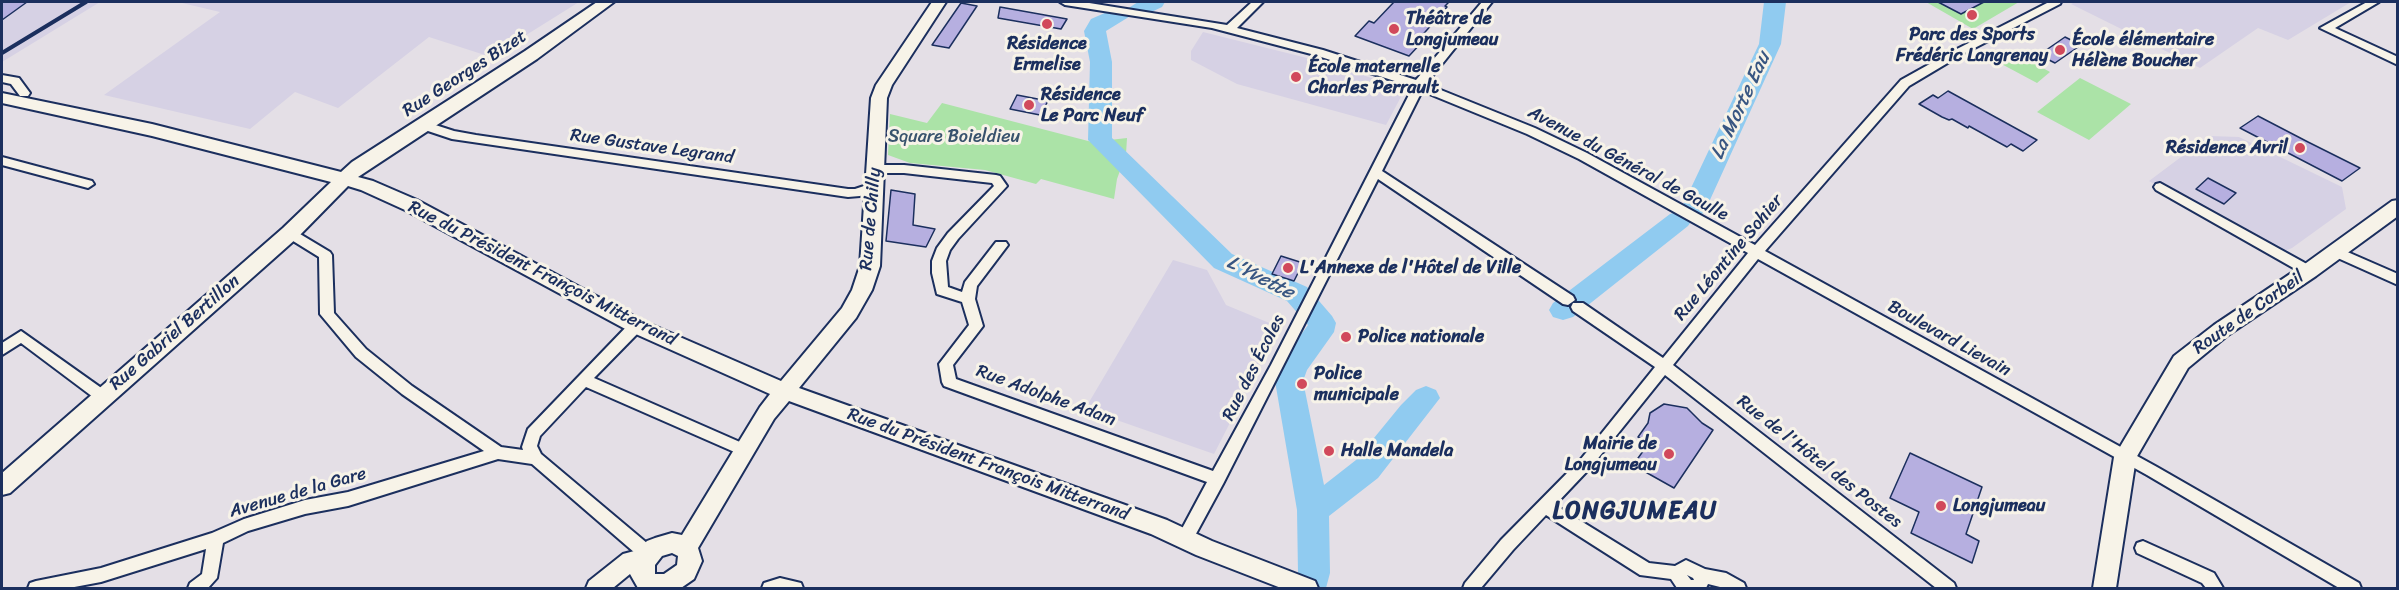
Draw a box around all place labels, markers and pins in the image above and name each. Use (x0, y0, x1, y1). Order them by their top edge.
place label: Théâtre de Longjumeau (1406, 8, 1498, 50)
marker: Parc des Sports Frédéric Langrenay (1965, 8, 1979, 22)
marker: Résidence Ermelise (1040, 17, 1054, 31)
marker: Théâtre de Longjumeau (1387, 22, 1401, 36)
place label: Parc des Sports Frédéric Langrenay (1896, 24, 2048, 66)
place label: École élémentaire Hélène Boucher (2072, 29, 2214, 72)
place label: Résidence Ermelise (1007, 33, 1087, 76)
marker: École élémentaire Hélène Boucher (2053, 43, 2067, 57)
place label: École maternelle Charles Perrault (1308, 56, 1440, 98)
marker: École maternelle Charles Perrault (1289, 70, 1303, 84)
place label: Résidence Le Parc Neuf (1041, 84, 1144, 127)
marker: Résidence Le Parc Neuf (1022, 98, 1036, 112)
place label: Résidence Avril (2166, 137, 2288, 159)
marker: Résidence Avril (2293, 141, 2307, 155)
place label: L'Annexe de l'Hôtel de Ville (1300, 257, 1521, 279)
marker: L'Annexe de l'Hôtel de Ville (1281, 261, 1295, 275)
place label: Police nationale (1358, 326, 1484, 348)
marker: Police nationale (1339, 330, 1353, 344)
place label: Police municipale (1314, 363, 1399, 406)
marker: Police municipale (1295, 377, 1309, 391)
place label: Mairie de Longjumeau (1565, 433, 1657, 476)
place label: Halle Mandela (1341, 440, 1453, 462)
marker: Halle Mandela (1322, 444, 1336, 458)
marker: Mairie de Longjumeau (1662, 447, 1676, 461)
place label: Longjumeau (1953, 495, 2045, 517)
marker: Longjumeau (1934, 499, 1948, 513)

